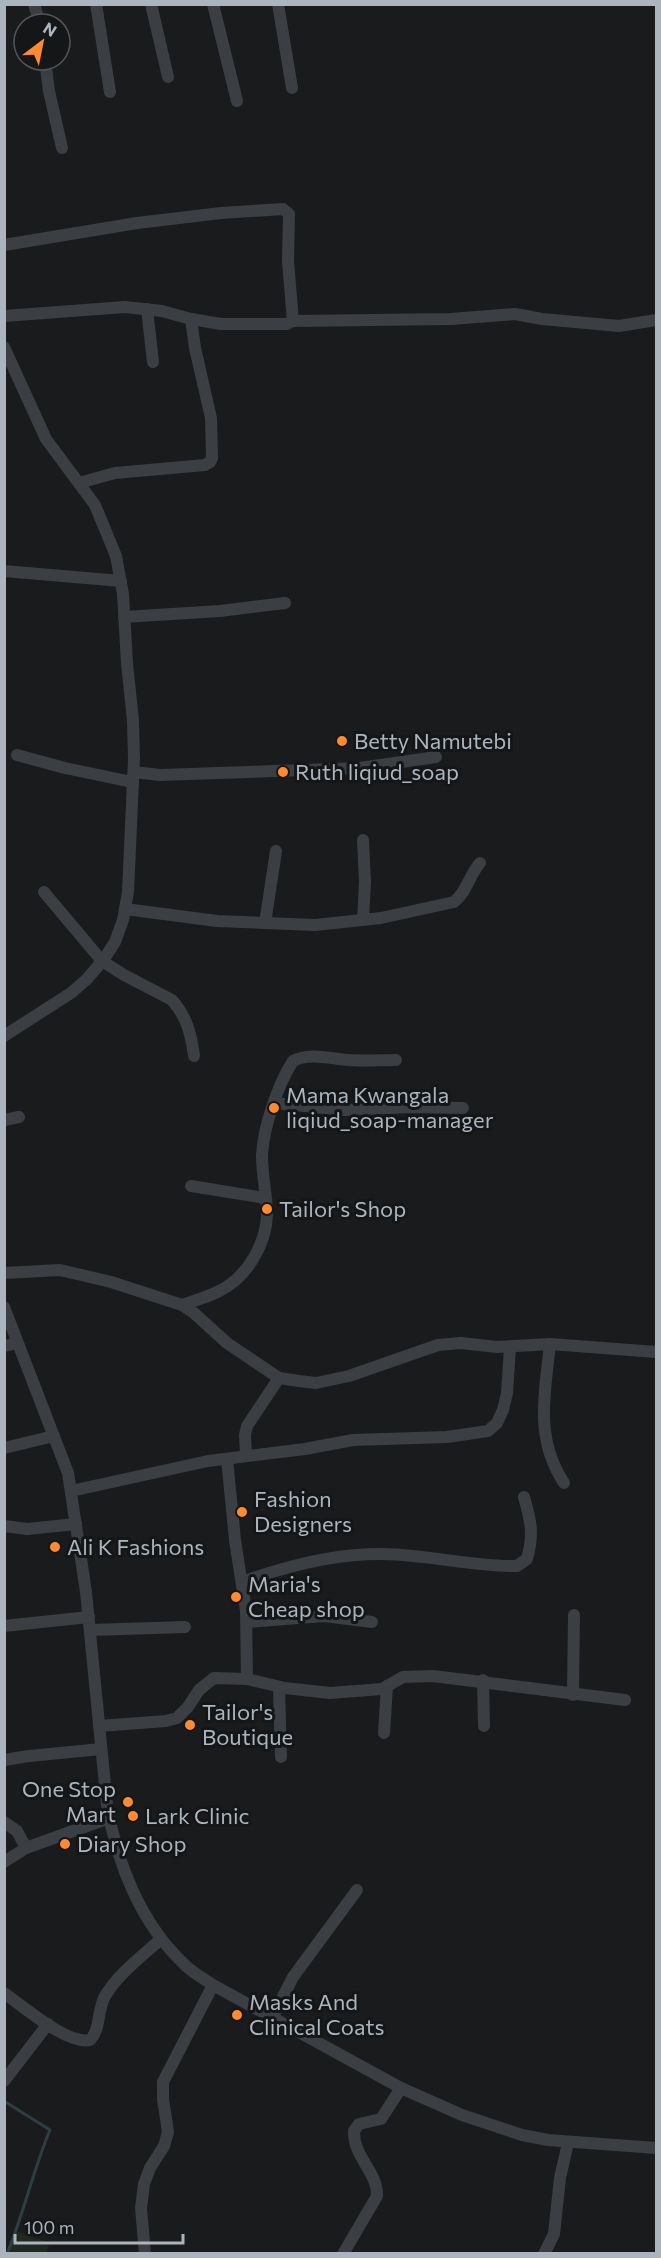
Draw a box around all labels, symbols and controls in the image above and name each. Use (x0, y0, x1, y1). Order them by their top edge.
north arrow (12, 12, 72, 72)
text: N (40, 18, 60, 40)
place label: Betty Namutebi (354, 727, 512, 754)
marker: Betty Namutebi (335, 734, 349, 748)
place label: Ruth liqiud_soap (295, 758, 459, 785)
marker: Ruth liqiud_soap (276, 765, 290, 779)
place label: Mama Kwangala liqiud_soap-manager (286, 1081, 494, 1133)
marker: Mama Kwangala liqiud_soap-manager (267, 1101, 281, 1115)
place label: Tailor's Shop (279, 1195, 406, 1222)
marker: Tailor's Shop (260, 1202, 274, 1216)
place label: Fashion Designers (254, 1485, 352, 1537)
marker: Fashion Designers (235, 1505, 249, 1519)
place label: Ali K Fashions (67, 1533, 204, 1560)
marker: Ali K Fashions (48, 1540, 62, 1554)
place label: Maria's Cheap shop (248, 1570, 365, 1622)
marker: Maria's Cheap shop (229, 1590, 243, 1604)
place label: Tailor's Boutique (202, 1698, 293, 1750)
marker: Tailor's Boutique (183, 1718, 197, 1732)
place label: One Stop Mart (22, 1775, 116, 1827)
marker: One Stop Mart (121, 1795, 135, 1809)
place label: Lark Clinic (145, 1802, 249, 1829)
marker: Lark Clinic (126, 1809, 140, 1823)
place label: Diary Shop (77, 1830, 186, 1857)
marker: Diary Shop (58, 1837, 72, 1851)
place label: Masks And Clinical Coats (249, 1988, 385, 2040)
marker: Masks And Clinical Coats (230, 2008, 244, 2022)
scale bar (15, 2207, 183, 2245)
text: 100 m (24, 2216, 74, 2238)

